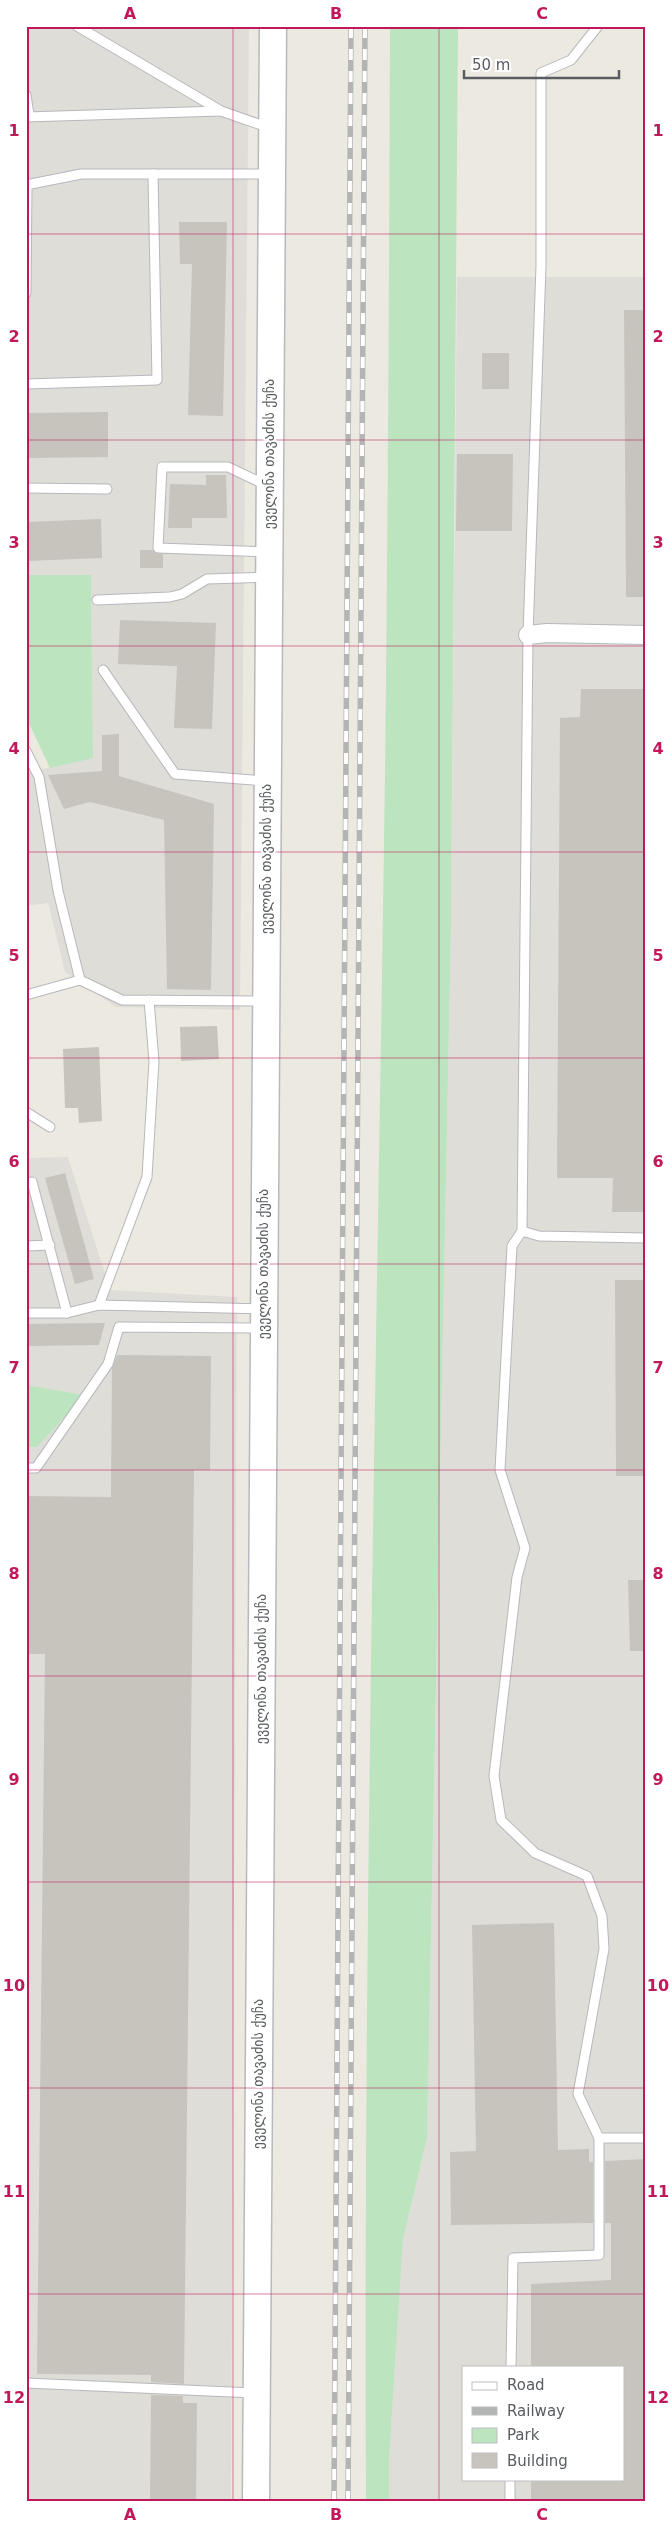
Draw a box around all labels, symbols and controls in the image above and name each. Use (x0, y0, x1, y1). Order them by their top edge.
text: A (124, 4, 137, 23)
text: B (330, 4, 342, 23)
text: C (536, 4, 548, 23)
scale bar (464, 48, 620, 80)
text: 50 m (472, 56, 510, 74)
text: 1 (8, 121, 20, 140)
text: 1 (652, 121, 664, 140)
text: 2 (8, 327, 20, 346)
text: 2 (652, 327, 664, 346)
street label: ეველინა თავაძის ქუჩა (261, 379, 277, 529)
text: 3 (8, 533, 20, 552)
text: 3 (652, 533, 664, 552)
text: 4 (8, 739, 20, 758)
text: 4 (652, 739, 664, 758)
street label: ეველინა თავაძის ქუჩა (258, 784, 274, 934)
text: 5 (8, 946, 20, 965)
text: 5 (652, 946, 664, 965)
text: 6 (8, 1152, 20, 1171)
text: 6 (652, 1152, 664, 1171)
street label: ეველინა თავაძის ქუჩა (255, 1189, 271, 1339)
text: 7 (8, 1358, 20, 1377)
text: 7 (652, 1358, 664, 1377)
text: 8 (8, 1564, 20, 1583)
text: 8 (652, 1564, 664, 1583)
street label: ეველინა თავაძის ქუჩა (253, 1594, 269, 1744)
text: 9 (8, 1770, 20, 1789)
text: 9 (652, 1770, 664, 1789)
text: 10 (3, 1976, 25, 1995)
text: 10 (647, 1976, 669, 1995)
street label: ეველინა თავაძის ქუჩა (250, 1999, 266, 2149)
text: 11 (3, 2182, 25, 2201)
text: 11 (647, 2182, 669, 2201)
legend (462, 2366, 624, 2480)
text: Road (507, 2376, 545, 2394)
text: 12 (3, 2388, 25, 2407)
text: 12 (647, 2388, 669, 2407)
text: Railway (507, 2402, 565, 2420)
text: Park (507, 2426, 540, 2444)
text: Building (507, 2452, 568, 2470)
text: A (124, 2505, 137, 2524)
text: B (330, 2505, 342, 2524)
text: C (536, 2505, 548, 2524)

